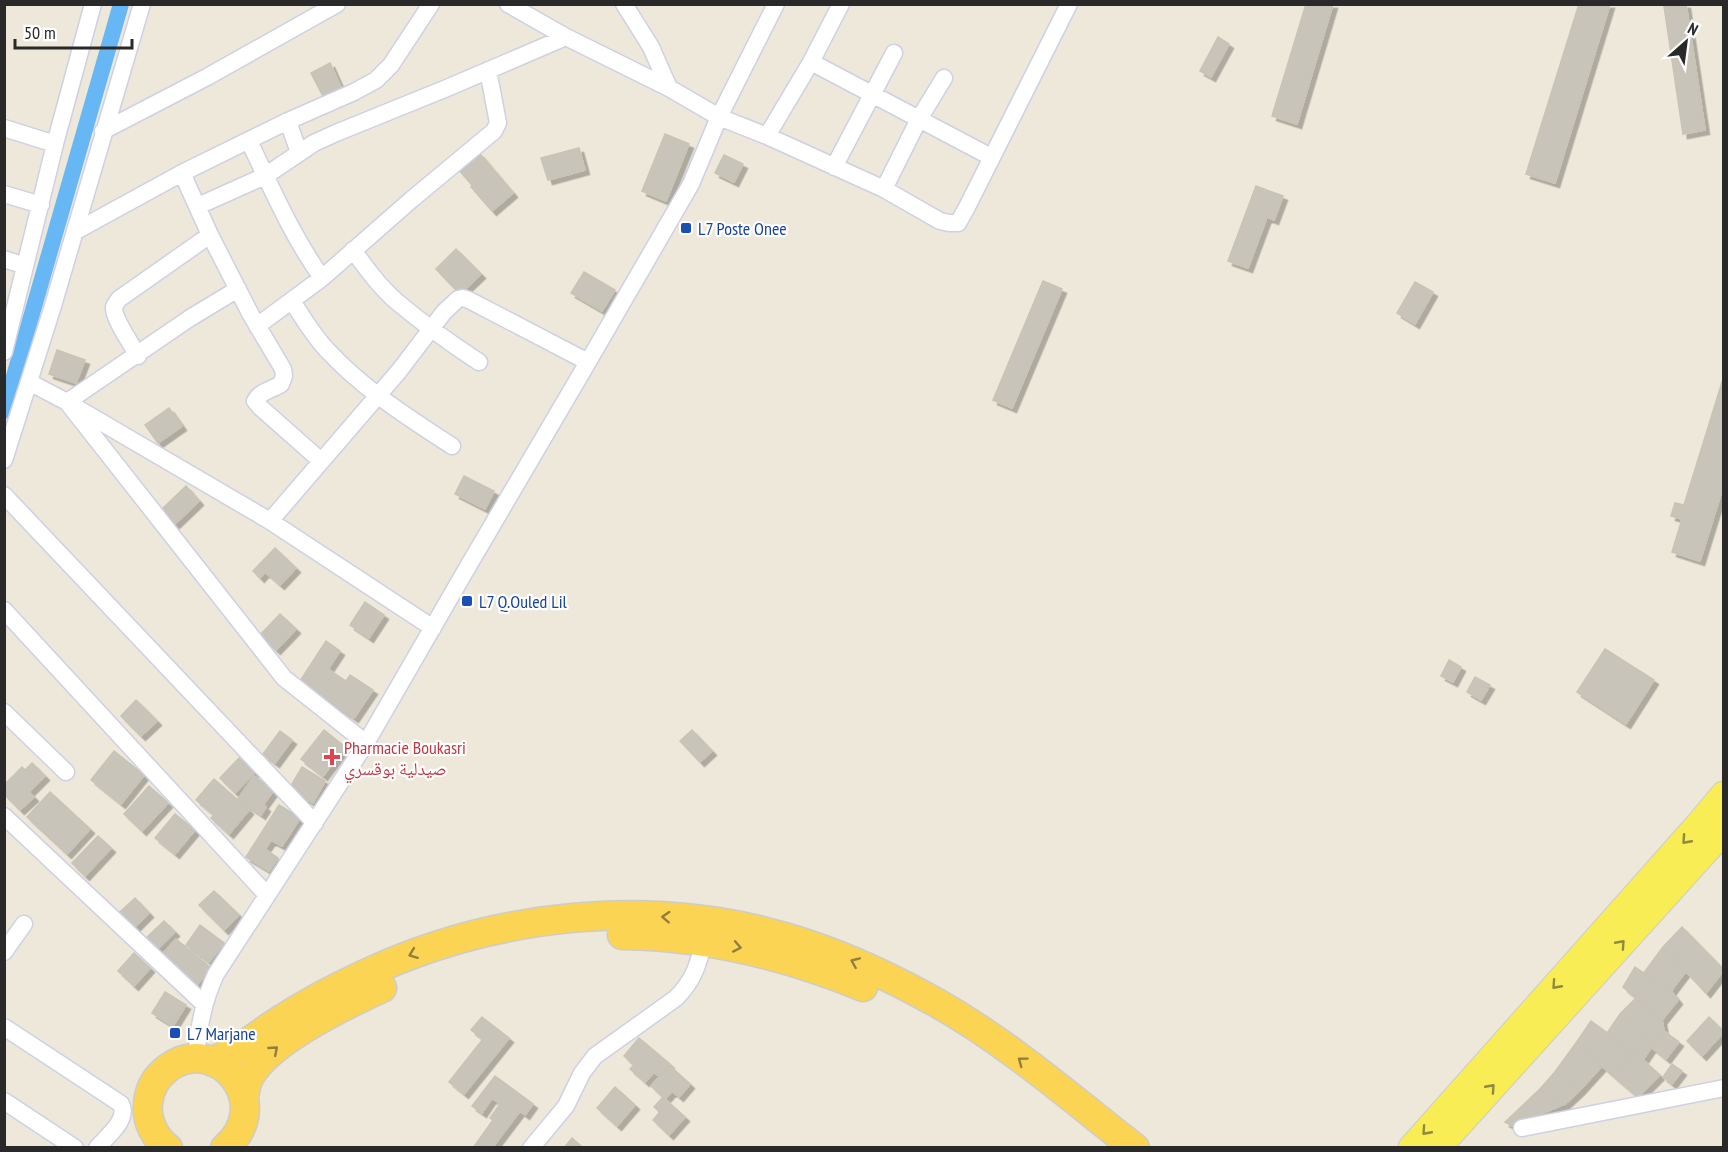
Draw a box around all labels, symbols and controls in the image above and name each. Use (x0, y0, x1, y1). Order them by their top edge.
scale bar (15, 12, 132, 50)
north arrow (1656, 12, 1716, 72)
text: N (1685, 18, 1702, 40)
text: 50 m (24, 21, 56, 44)
place label: L7 Poste Onee (698, 217, 787, 240)
marker: L7 Poste Onee (679, 221, 693, 235)
place label: L7 Q.Ouled Lil (479, 590, 568, 613)
marker: L7 Q.Ouled Lil (460, 594, 474, 608)
place label: Pharmacie Boukasri صيدلية بوقسري (344, 736, 466, 783)
marker: Pharmacie Boukasri صيدلية بوقسري (325, 750, 339, 764)
one-way arrow (1682, 833, 1693, 844)
one-way arrow (662, 910, 671, 923)
one-way arrow (732, 940, 742, 953)
one-way arrow (1614, 940, 1625, 950)
one-way arrow (408, 947, 419, 960)
one-way arrow (850, 957, 861, 969)
one-way arrow (1552, 979, 1563, 989)
place label: L7 Marjane (187, 1022, 256, 1045)
marker: L7 Marjane (168, 1026, 182, 1040)
one-way arrow (267, 1046, 278, 1057)
one-way arrow (1018, 1057, 1029, 1068)
one-way arrow (1484, 1085, 1495, 1095)
one-way arrow (1422, 1124, 1433, 1135)

